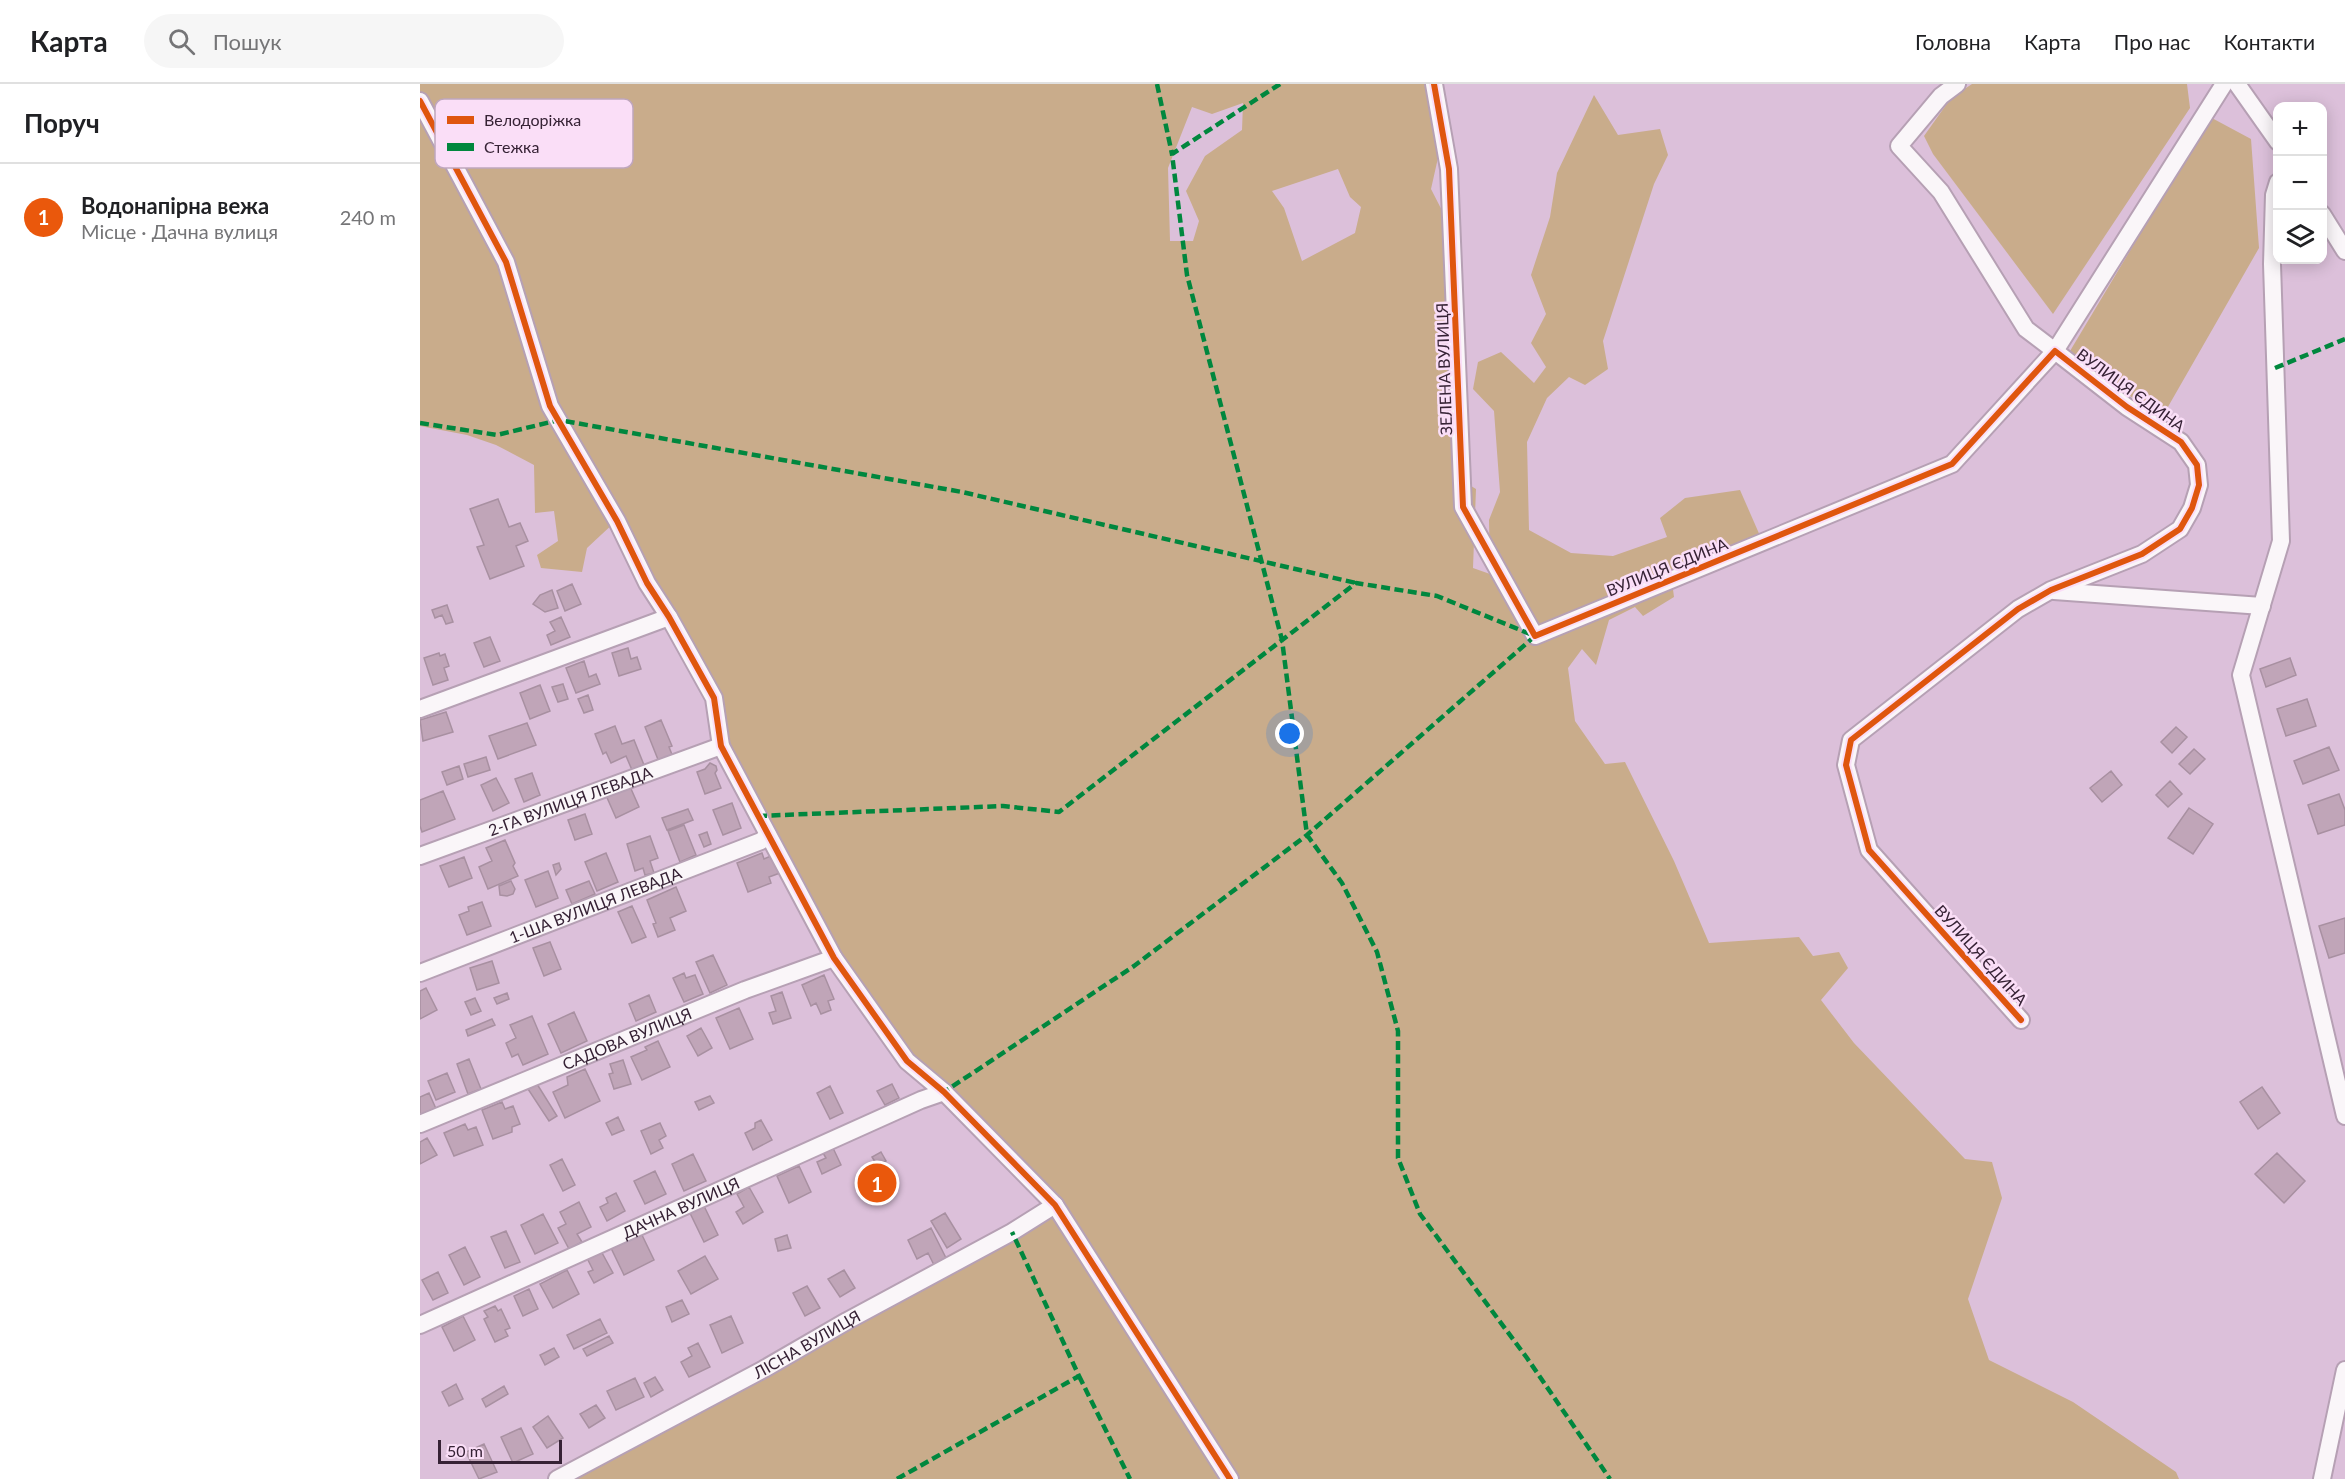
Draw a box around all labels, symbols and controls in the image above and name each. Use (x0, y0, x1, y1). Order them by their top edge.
search box (144, 14, 564, 68)
text: Карта (30, 24, 108, 58)
icon: search (165, 25, 198, 58)
text: Пошук (213, 28, 282, 55)
text: Головна (1915, 29, 1991, 54)
text: Карта (2024, 29, 2081, 54)
text: Про нас (2114, 29, 2190, 54)
text: Контакти (2223, 29, 2315, 54)
legend (435, 99, 633, 168)
map controls (2273, 102, 2327, 264)
button: + (2273, 102, 2327, 156)
text: Поруч (24, 107, 100, 139)
text: Велодоріжка (484, 110, 581, 129)
text: Стежка (484, 137, 539, 156)
button: − (2273, 156, 2327, 210)
text: Водонапірна вежа (81, 192, 269, 219)
text: 1 (38, 205, 49, 229)
text: 240 m (340, 205, 396, 229)
button: layers (2273, 210, 2327, 264)
text: Місце · Дачна вулиця (81, 219, 278, 243)
street label: ЗЕЛЕНА ВУЛИЦЯ (1432, 302, 1455, 436)
street label: ВУЛИЦЯ ЄДИНА (2074, 344, 2189, 435)
street label: ВУЛИЦЯ ЄДИНА (1604, 534, 1730, 599)
your location (1275, 719, 1304, 748)
street label: 2-ГА ВУЛИЦЯ ЛЕВАДА (486, 762, 655, 839)
street label: 1-ША ВУЛИЦЯ ЛЕВАДА (506, 863, 684, 947)
street label: ВУЛИЦЯ ЄДИНА (1931, 900, 2032, 1009)
street label: САДОВА ВУЛИЦЯ (559, 1003, 694, 1073)
pin: 1 (858, 1160, 896, 1206)
street label: ДАЧНА ВУЛИЦЯ (619, 1173, 742, 1242)
street label: ЛІСНА ВУЛИЦЯ (749, 1306, 863, 1382)
scale bar (438, 1437, 562, 1464)
text: 50 m (447, 1441, 483, 1460)

